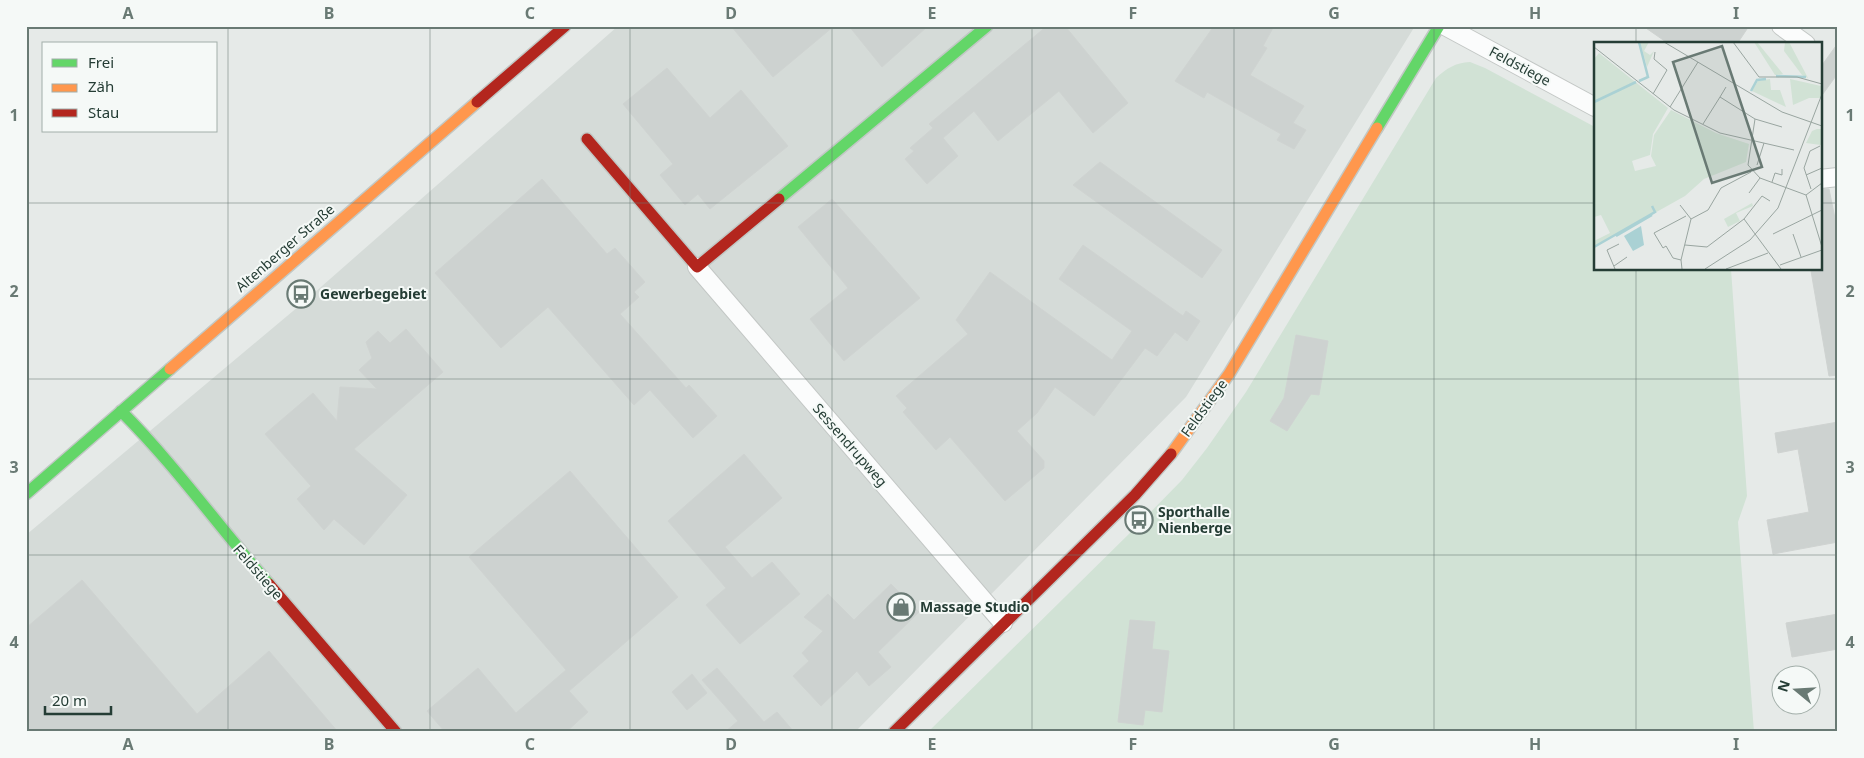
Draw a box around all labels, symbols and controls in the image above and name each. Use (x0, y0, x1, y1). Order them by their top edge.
text: A (122, 2, 134, 24)
text: B (324, 2, 334, 24)
text: C (525, 2, 535, 24)
text: D (725, 2, 737, 24)
text: E (928, 2, 937, 24)
text: F (1129, 2, 1137, 24)
text: G (1328, 2, 1340, 24)
text: H (1529, 2, 1541, 24)
text: I (1733, 2, 1739, 24)
street label: Feldstiege (1486, 41, 1554, 90)
legend (42, 42, 218, 132)
inset map (1594, 42, 1822, 270)
text: Frei (88, 52, 114, 72)
text: Zäh (88, 76, 114, 96)
text: Stau (88, 102, 119, 122)
text: 1 (9, 104, 19, 126)
text: 1 (1845, 104, 1855, 126)
street label: Altenberger Straße (231, 199, 338, 296)
bus stop icon: Gewerbegebiet (286, 279, 316, 309)
text: 2 (9, 280, 19, 302)
text: 2 (1845, 280, 1855, 302)
place label: Gewerbegebiet (320, 284, 427, 303)
street label: Feldstiege (1176, 375, 1231, 440)
street label: Sessendrupweg (809, 399, 892, 490)
text: 3 (9, 456, 19, 478)
text: 3 (1845, 456, 1855, 478)
place label: Sporthalle Nienberge (1158, 502, 1232, 537)
bus stop icon: Sporthalle Nienberge (1124, 505, 1154, 535)
street label: Feldstiege (229, 540, 288, 603)
shop icon: Massage Studio (886, 592, 916, 622)
place label: Massage Studio (920, 597, 1030, 616)
text: 4 (9, 631, 19, 653)
text: 4 (1845, 631, 1855, 653)
north arrow (1772, 666, 1822, 716)
text: N (1772, 677, 1794, 694)
scale bar (45, 683, 111, 715)
text: 20 m (52, 690, 87, 710)
text: A (122, 733, 134, 755)
text: B (324, 733, 334, 755)
text: C (525, 733, 535, 755)
text: D (725, 733, 737, 755)
text: E (928, 733, 937, 755)
text: F (1129, 733, 1137, 755)
text: G (1328, 733, 1340, 755)
text: H (1529, 733, 1541, 755)
text: I (1733, 733, 1739, 755)

